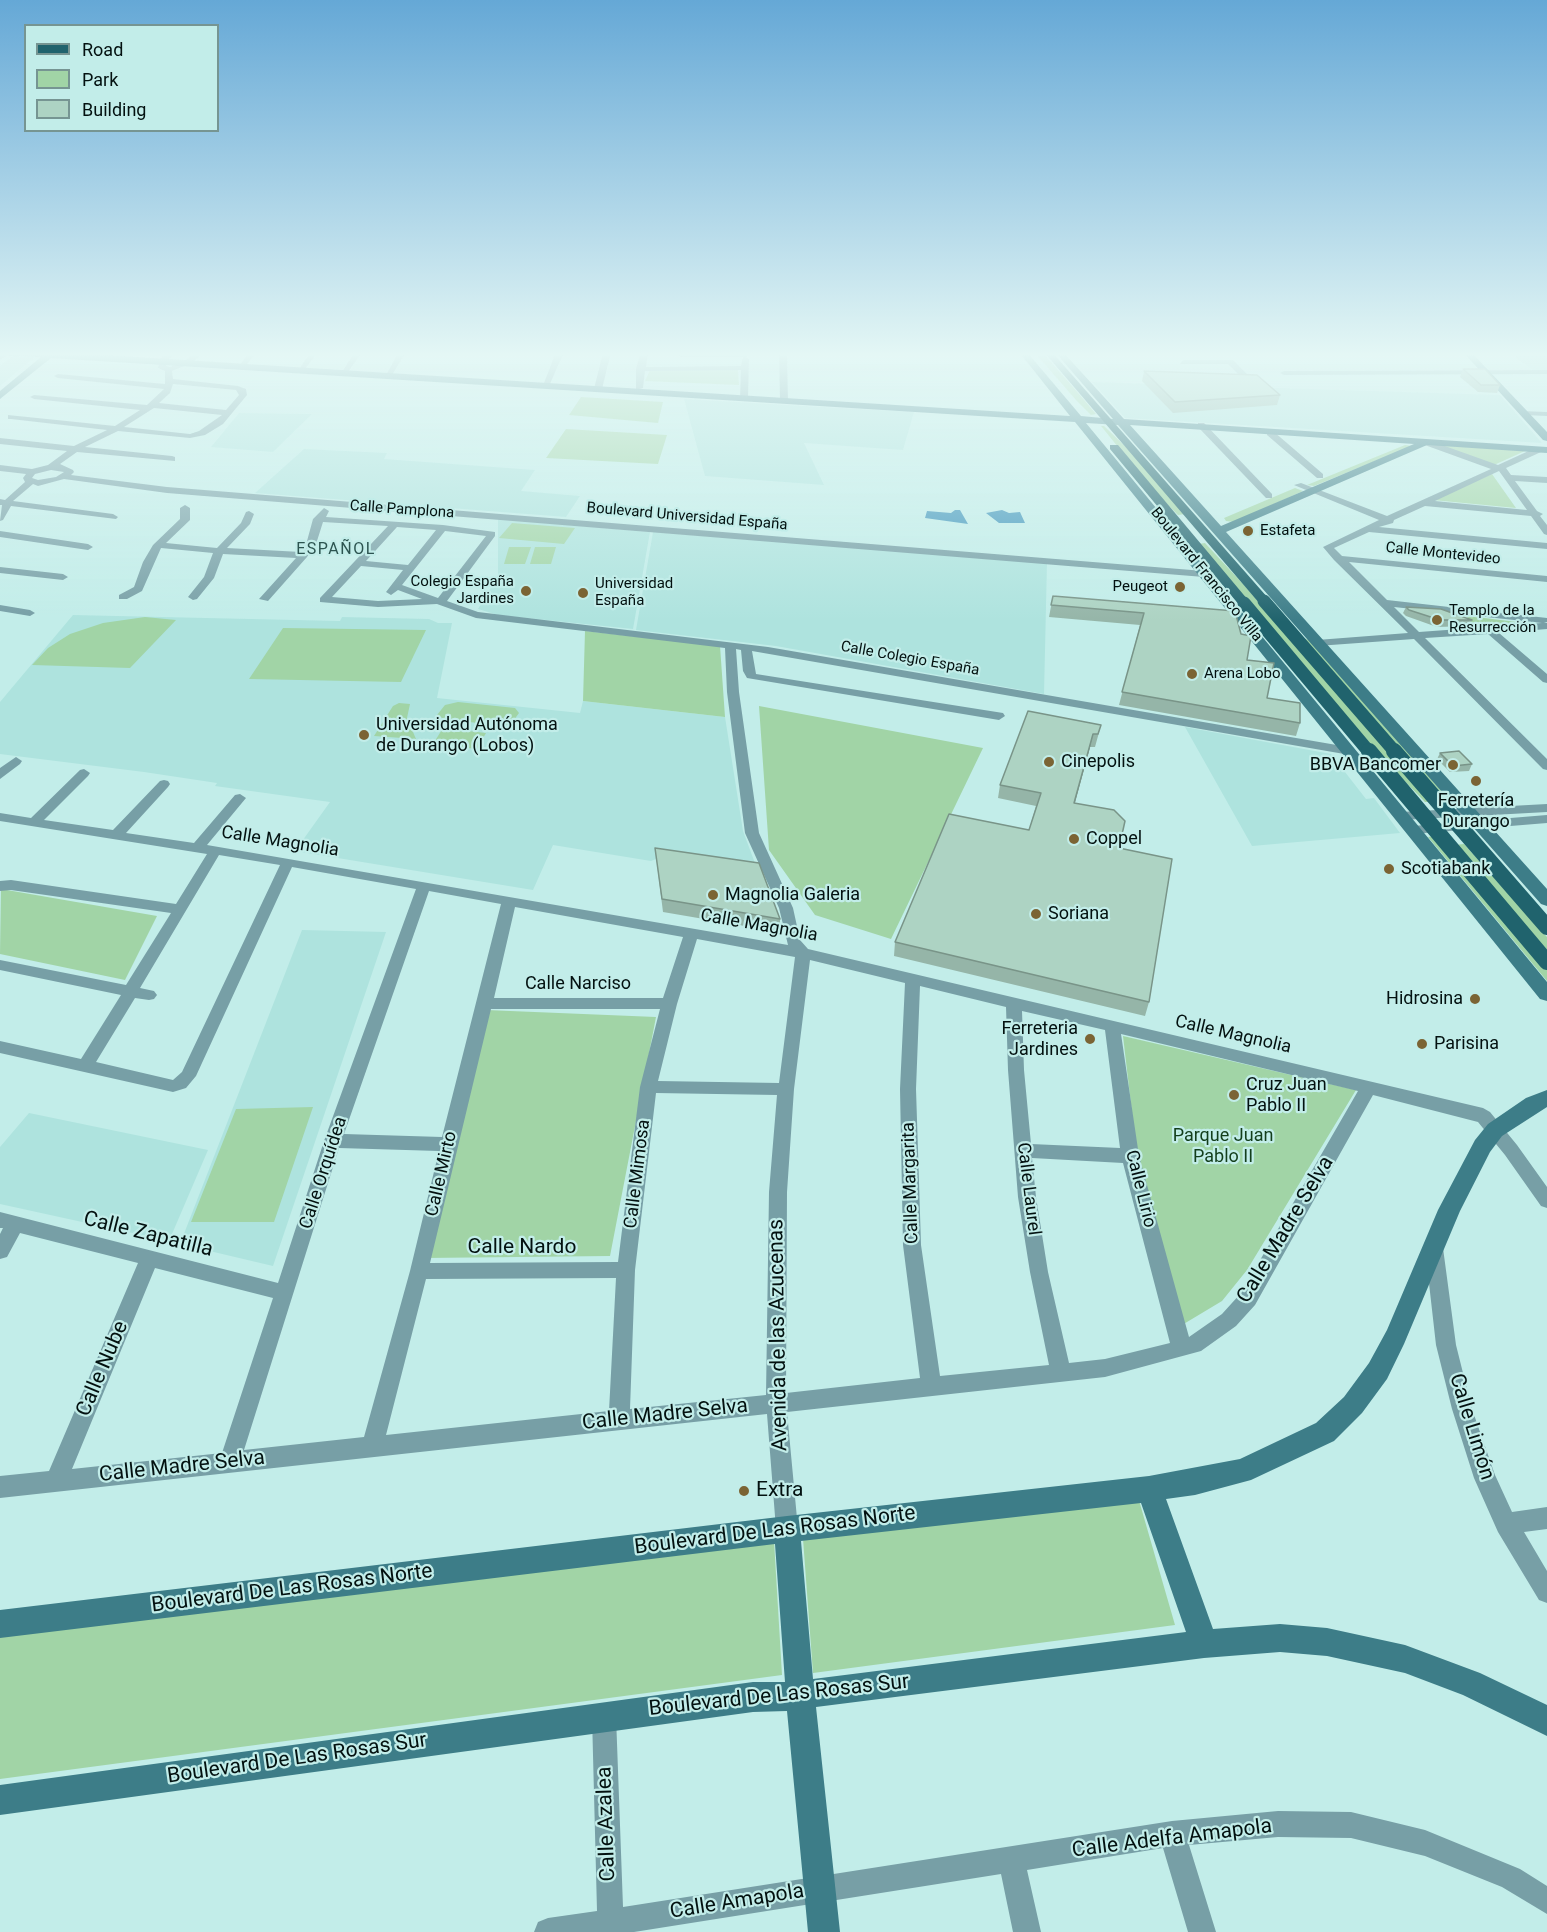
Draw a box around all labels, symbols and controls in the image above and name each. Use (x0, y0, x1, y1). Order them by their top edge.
legend (24, 24, 219, 132)
text: Road (82, 39, 123, 60)
text: Park (82, 69, 118, 90)
text: Building (82, 99, 146, 120)
street label: Calle Pamplona (349, 497, 455, 523)
street label: Boulevard Universidad España (586, 499, 788, 535)
street label: Boulevard Francisco Villa (1146, 504, 1266, 646)
place label: Estafeta (1260, 522, 1315, 540)
marker: Estafeta (1241, 524, 1255, 538)
street label: Calle Montevideo (1385, 539, 1501, 569)
district label: ESPAÑOL (296, 540, 376, 560)
place label: Colegio España Jardines (410, 573, 514, 608)
place label: Universidad España (595, 575, 673, 610)
place label: Peugeot (1113, 578, 1168, 596)
marker: Peugeot (1173, 580, 1187, 594)
marker: Colegio España Jardines (519, 584, 533, 598)
marker: Universidad España (576, 586, 590, 600)
place label: Templo de la Resurrección (1449, 602, 1536, 637)
marker: Templo de la Resurrección (1430, 613, 1444, 627)
street label: Calle Colegio España (839, 638, 981, 680)
place label: Arena Lobo (1204, 665, 1280, 683)
marker: Arena Lobo (1185, 667, 1199, 681)
place label: Universidad Autónoma de Durango (Lobos) (376, 714, 558, 756)
marker: Universidad Autónoma de Durango (Lobos) (357, 728, 371, 742)
place label: Cinepolis (1061, 751, 1135, 773)
place label: BBVA Bancomer (1310, 754, 1441, 776)
marker: Cinepolis (1042, 755, 1056, 769)
marker: BBVA Bancomer (1446, 758, 1460, 772)
marker: Ferretería Durango (1469, 774, 1483, 788)
place label: Ferretería Durango (1438, 790, 1514, 832)
street label: Calle Magnolia (220, 822, 340, 862)
place label: Coppel (1086, 828, 1142, 850)
marker: Coppel (1067, 832, 1081, 846)
place label: Scotiabank (1401, 858, 1490, 880)
marker: Scotiabank (1382, 862, 1396, 876)
place label: Magnolia Galeria (725, 884, 860, 906)
marker: Magnolia Galeria (706, 888, 720, 902)
place label: Soriana (1048, 903, 1109, 925)
street label: Calle Magnolia (699, 905, 819, 947)
marker: Soriana (1029, 907, 1043, 921)
street label: Calle Narciso (525, 973, 631, 995)
place label: Hidrosina (1386, 988, 1463, 1010)
marker: Hidrosina (1468, 992, 1482, 1006)
street label: Calle Magnolia (1173, 1011, 1293, 1059)
place label: Ferreteria Jardines (1001, 1018, 1078, 1060)
marker: Ferreteria Jardines (1083, 1032, 1097, 1046)
place label: Parisina (1434, 1033, 1499, 1055)
marker: Parisina (1415, 1037, 1429, 1051)
place label: Cruz Juan Pablo II (1246, 1074, 1327, 1116)
marker: Cruz Juan Pablo II (1227, 1088, 1241, 1102)
street label: Calle Orquídea (296, 1114, 352, 1232)
street label: Calle Mimosa (621, 1118, 655, 1230)
street label: Calle Margarita (898, 1122, 924, 1244)
park label: Parque Juan Pablo II (1173, 1125, 1273, 1168)
street label: Calle Mirto (422, 1129, 462, 1219)
street label: Calle Laurel (1012, 1141, 1044, 1237)
street label: Calle Lirio (1120, 1148, 1160, 1230)
street label: Calle Madre Selva (1232, 1152, 1340, 1308)
street label: Calle Zapatilla (81, 1207, 215, 1263)
street label: Avenida de las Azucenas (764, 1219, 794, 1451)
street label: Calle Nardo (468, 1235, 576, 1261)
street label: Calle Nube (72, 1318, 134, 1420)
street label: Calle Limón (1443, 1371, 1499, 1483)
street label: Calle Madre Selva (581, 1394, 749, 1436)
street label: Calle Madre Selva (98, 1446, 266, 1488)
place label: Extra (756, 1478, 803, 1504)
marker: Extra (737, 1484, 751, 1498)
street label: Boulevard De Las Rosas Norte (633, 1501, 917, 1561)
street label: Boulevard De Las Rosas Norte (150, 1559, 434, 1619)
street label: Boulevard De Las Rosas Sur (648, 1670, 910, 1722)
street label: Boulevard De Las Rosas Sur (166, 1728, 428, 1790)
street label: Calle Azalea (592, 1766, 622, 1882)
street label: Calle Adelfa Amapola (1071, 1814, 1273, 1864)
street label: Calle Amapola (668, 1879, 806, 1925)

